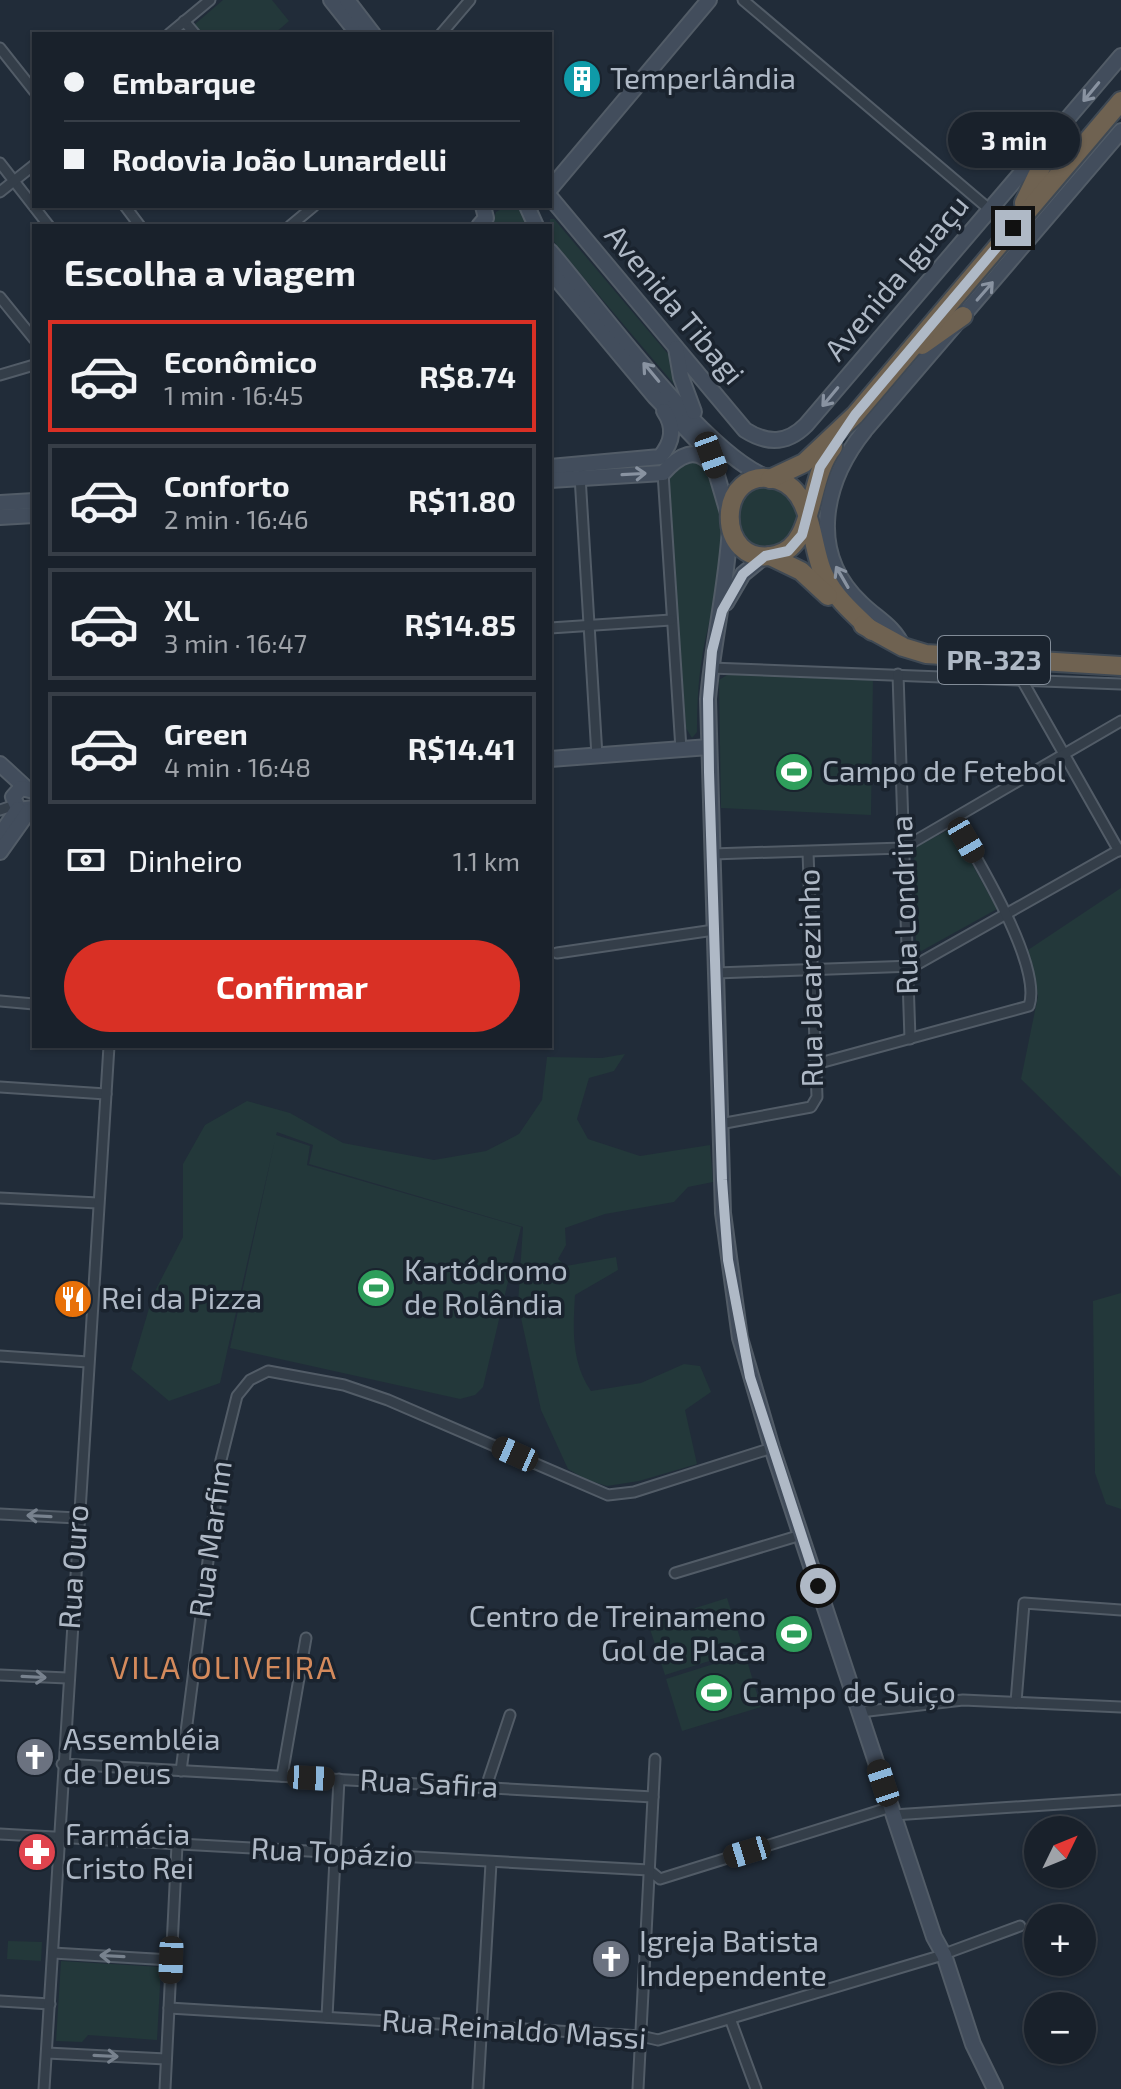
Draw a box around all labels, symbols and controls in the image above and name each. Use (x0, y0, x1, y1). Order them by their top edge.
building icon: Temperlândia (561, 58, 603, 100)
place label: Temperlândia (610, 59, 796, 95)
text: Embarque (112, 64, 256, 100)
one-way arrow (1082, 81, 1100, 101)
callout: 3 min (947, 112, 1079, 168)
text: 3 min (981, 124, 1047, 155)
text: Rodovia João Lunardelli (112, 141, 447, 177)
street label: Avenida Iguaçu (816, 187, 976, 367)
route end (995, 210, 1031, 246)
street label: Avenida Tibagi (598, 217, 753, 391)
text: Escolha a viagem (64, 250, 356, 293)
one-way arrow (975, 281, 993, 301)
icon: car (68, 340, 140, 412)
text: Econômico (164, 343, 317, 379)
text: R$8.74 (419, 358, 516, 394)
one-way arrow (642, 362, 660, 382)
text: 1 min · 16:45 (164, 379, 304, 410)
one-way arrow (821, 386, 839, 407)
car (692, 428, 730, 482)
icon: car (68, 464, 140, 536)
one-way arrow (620, 466, 647, 481)
text: Conforto (164, 467, 290, 503)
text: R$11.80 (408, 482, 516, 518)
text: 2 min · 16:46 (164, 503, 309, 534)
one-way arrow (834, 566, 850, 589)
icon: car (68, 588, 140, 660)
text: XL (164, 591, 199, 627)
text: R$14.85 (405, 606, 516, 642)
text: 3 min · 16:47 (164, 627, 307, 658)
road number: PR-323 (938, 636, 1050, 684)
icon: car (68, 712, 140, 784)
text: Green (164, 715, 248, 751)
text: R$14.41 (408, 730, 516, 766)
text: 4 min · 16:48 (164, 751, 311, 782)
sports icon: Campo de Fetebol (773, 751, 815, 793)
place label: Campo de Fetebol (822, 752, 1065, 788)
car (944, 813, 988, 867)
street label: Rua Londrina (882, 815, 924, 995)
icon: cash (64, 838, 108, 882)
text: Dinheiro (128, 842, 242, 878)
text: 1.1 km (453, 845, 520, 876)
street label: Rua Jacarezinho (789, 869, 829, 1088)
button: Confirmar (64, 940, 520, 1032)
place label: Kartódromo de Rolândia (404, 1251, 568, 1321)
sports icon: Kartódromo de Rolândia (355, 1267, 397, 1309)
restaurant icon: Rei da Pizza (52, 1278, 94, 1320)
place label: Rei da Pizza (101, 1279, 262, 1315)
car (488, 1433, 542, 1475)
street label: Rua Marfim (180, 1458, 238, 1619)
street label: Rua Ouro (50, 1503, 94, 1630)
one-way arrow (26, 1508, 53, 1523)
route start (800, 1568, 836, 1604)
place label: Centro de Treinameno Gol de Placa (469, 1597, 766, 1667)
sports icon: Centro de Treinameno Gol de Placa (773, 1613, 815, 1655)
district label: VILA OLIVEIRA (110, 1647, 338, 1685)
one-way arrow (20, 1669, 47, 1684)
sports icon: Campo de Suiço (693, 1672, 735, 1714)
place label: Campo de Suiço (742, 1673, 956, 1710)
place label: Assembléia de Deus (63, 1720, 221, 1790)
church icon: Assembléia de Deus (14, 1736, 56, 1778)
car (864, 1756, 902, 1810)
street label: Rua Safira (359, 1760, 499, 1804)
car (286, 1765, 336, 1791)
place label: Farmácia Cristo Rei (65, 1815, 194, 1885)
north arrow (1024, 1816, 1096, 1888)
map controls (1024, 1816, 1096, 2064)
street label: Rua Topázio (250, 1829, 414, 1873)
pharmacy icon: Farmácia Cristo Rei (16, 1831, 58, 1873)
car (721, 1834, 773, 1870)
button: + (1024, 1904, 1096, 1976)
place label: Igreja Batista Independente (639, 1922, 827, 1992)
car (158, 1936, 184, 1984)
church icon: Igreja Batista Independente (590, 1938, 632, 1980)
one-way arrow (99, 1948, 126, 1963)
button: − (1024, 1992, 1096, 2064)
street label: Rua Reinaldo Massi (381, 2001, 648, 2055)
one-way arrow (92, 2049, 119, 2064)

